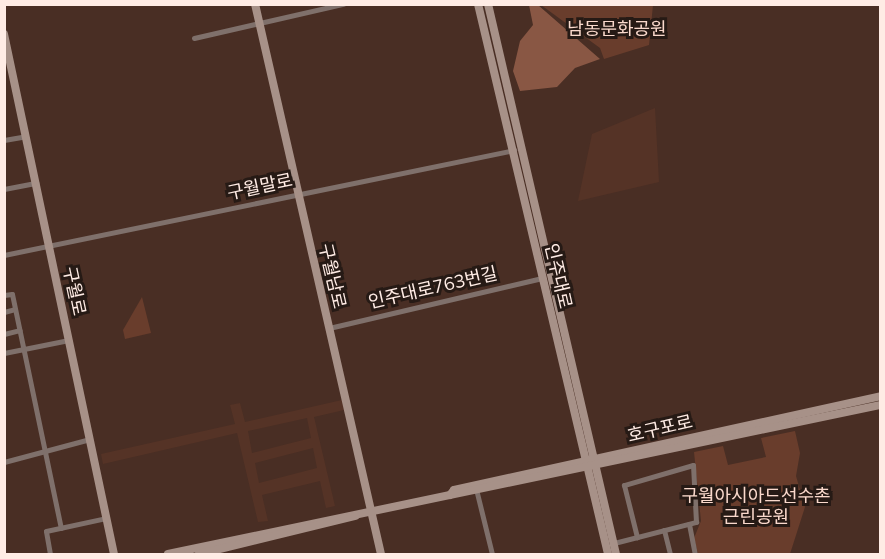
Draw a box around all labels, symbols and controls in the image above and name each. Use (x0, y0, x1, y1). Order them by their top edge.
park label: 남동문화공원 (567, 18, 667, 40)
street label: 구월말로 (225, 170, 295, 204)
street label: 구월남로 (314, 241, 350, 311)
street label: 인주대로 (540, 241, 576, 311)
street label: 인주대로763번길 (366, 263, 500, 313)
street label: 구월로 (58, 264, 90, 318)
street label: 호구포로 (625, 411, 695, 447)
park label: 구월아시아드선수촌 근린공원 (681, 486, 831, 528)

